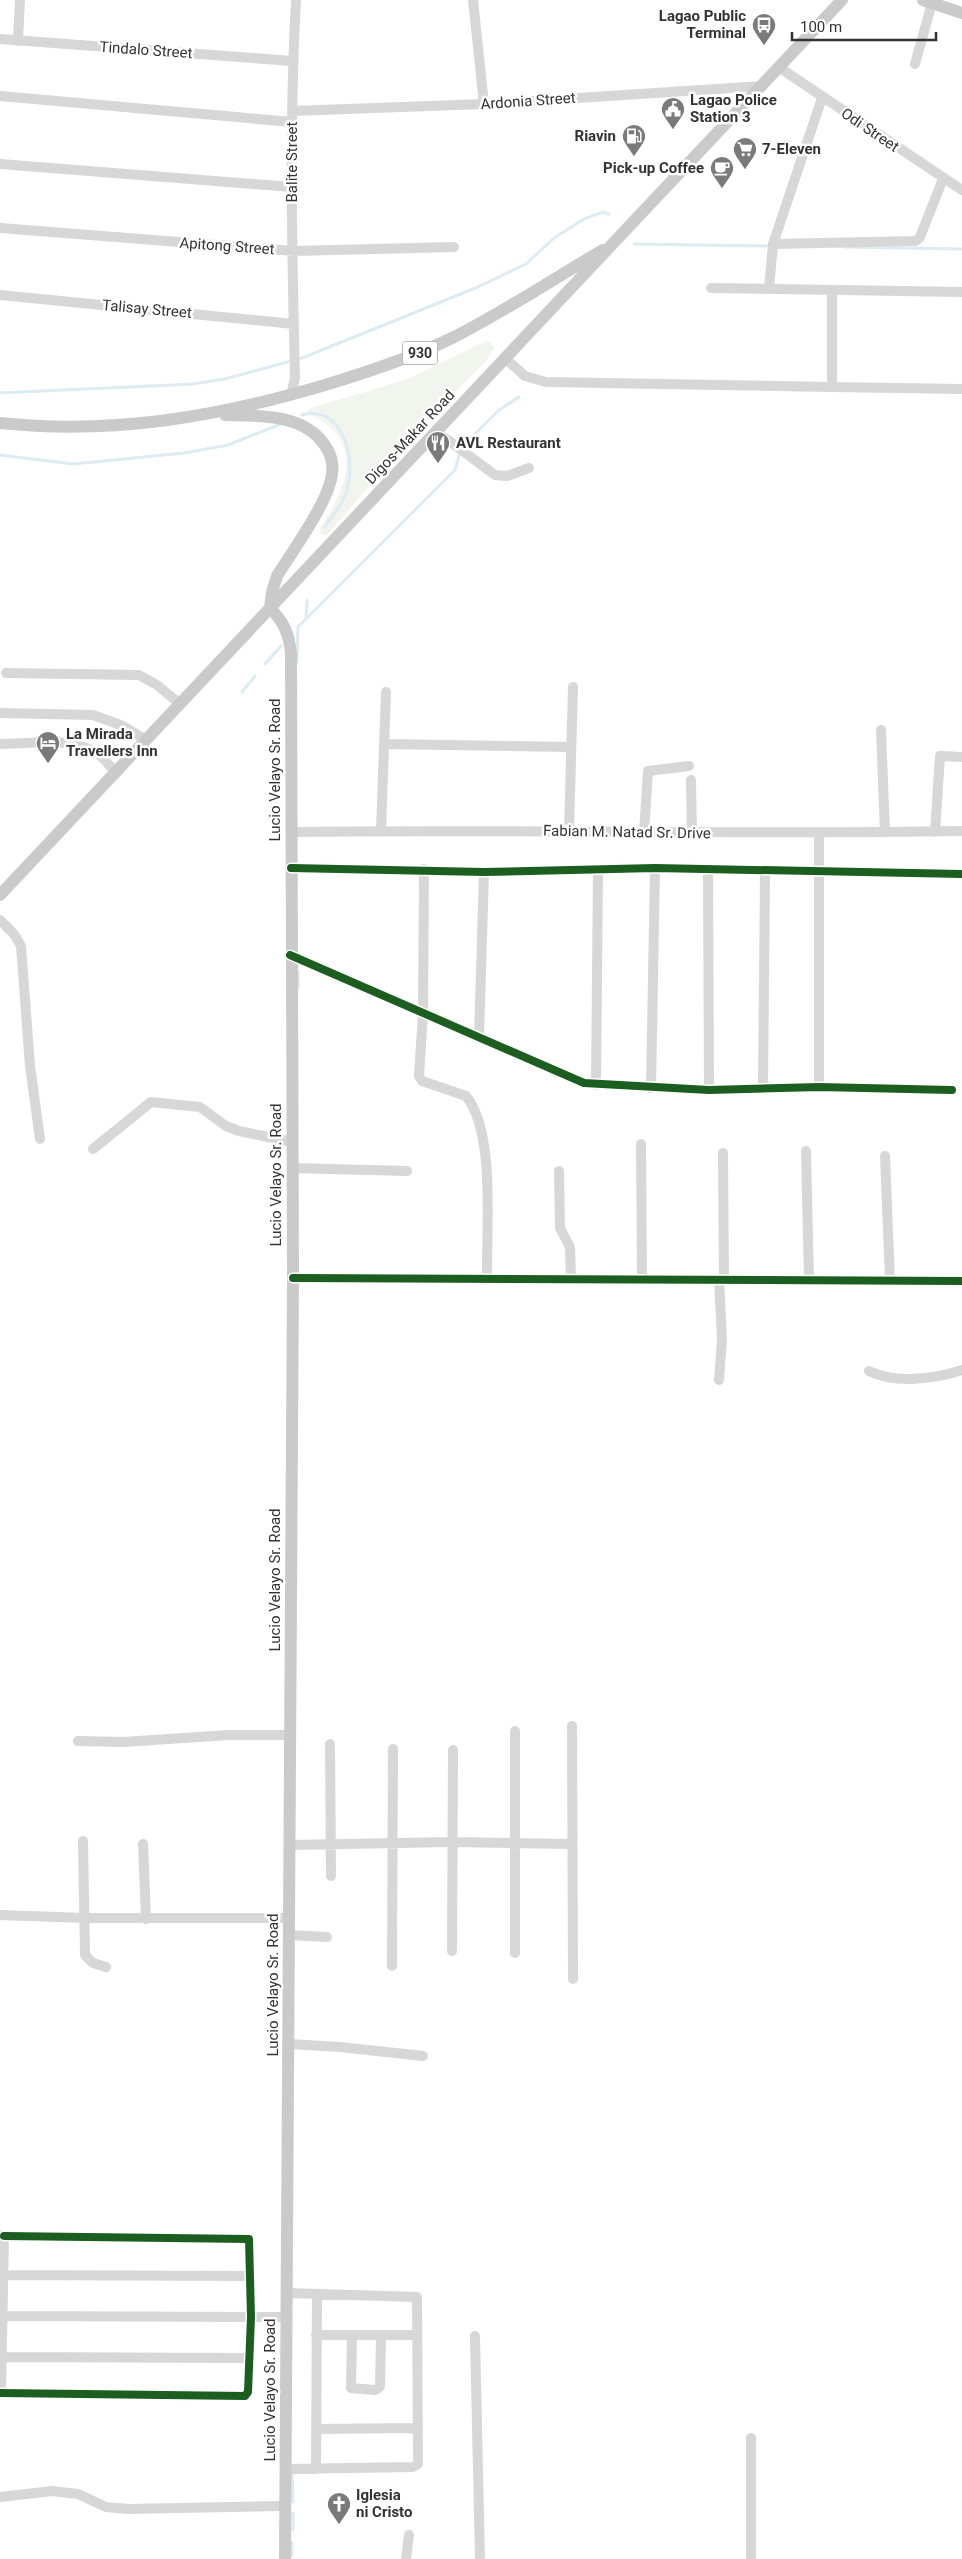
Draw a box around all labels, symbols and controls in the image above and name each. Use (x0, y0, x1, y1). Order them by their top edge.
place label: Lagao Public Terminal (659, 7, 746, 42)
scale bar (792, 10, 936, 42)
bus stop icon: Lagao Public Terminal (751, 12, 777, 46)
text: 100 m (800, 18, 842, 36)
street label: Tindalo Street (99, 38, 193, 62)
street label: Ardonia Street (480, 89, 576, 113)
place label: Lagao Police Station 3 (690, 91, 777, 126)
public building icon: Lagao Police Station 3 (660, 96, 686, 130)
street label: Odi Street (838, 104, 902, 156)
street label: Balite Street (283, 121, 301, 202)
fuel station icon: Riavin (621, 123, 647, 157)
place label: Riavin (575, 127, 616, 145)
supermarket icon: 7-Eleven (732, 136, 758, 170)
place label: 7-Eleven (762, 140, 821, 158)
cafe icon: Pick-up Coffee (709, 155, 735, 189)
place label: Pick-up Coffee (603, 159, 704, 177)
street label: Apitong Street (179, 234, 275, 258)
street label: Talisay Street (102, 296, 193, 322)
road number: 930 (402, 342, 438, 364)
street label: Digos-Makar Road (362, 386, 458, 488)
restaurant icon: AVL Restaurant (425, 430, 451, 464)
place label: AVL Restaurant (456, 434, 561, 452)
street label: Lucio Velayo Sr. Road (266, 698, 284, 842)
place label: La Mirada Travellers Inn (66, 725, 158, 760)
hotel icon: La Mirada Travellers Inn (35, 730, 61, 764)
street label: Fabian M. Natad Sr. Drive (543, 822, 711, 842)
street label: Lucio Velayo Sr. Road (267, 1103, 285, 1247)
street label: Lucio Velayo Sr. Road (266, 1508, 284, 1652)
street label: Lucio Velayo Sr. Road (264, 1913, 282, 2057)
street label: Lucio Velayo Sr. Road (261, 2318, 279, 2462)
place label: Iglesia ni Cristo (356, 2486, 412, 2521)
church icon: Iglesia ni Cristo (326, 2491, 352, 2525)

